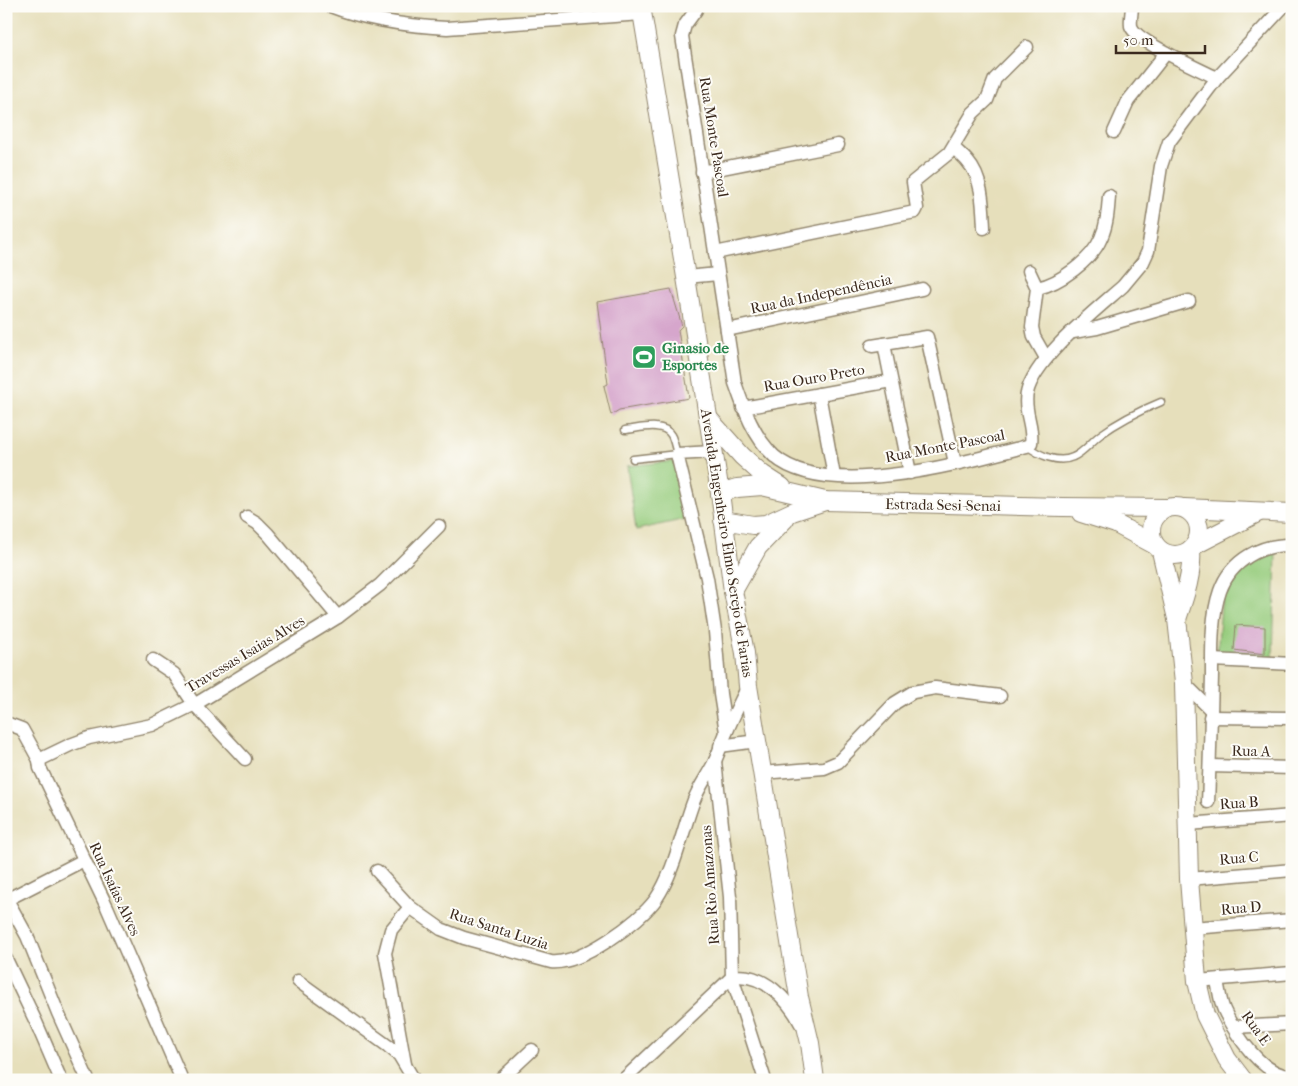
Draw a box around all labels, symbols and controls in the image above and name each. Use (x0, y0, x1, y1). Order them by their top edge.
scale bar (1116, 22, 1204, 54)
text: 50 m (1123, 31, 1154, 49)
street label: Rua Monte Pascoal (696, 76, 732, 198)
street label: Rua da Independência (749, 270, 894, 318)
place label: Ginasio de Esportes (662, 339, 730, 374)
sports icon: Ginasio de Esportes (631, 344, 657, 370)
street label: Rua Ouro Preto (762, 360, 866, 396)
street label: Avenida Engenheiro Elmo Serejo de Farias (697, 406, 757, 679)
street label: Rua Monte Pascoal (884, 426, 1006, 466)
street label: Estrada Sesi-Senai (885, 495, 1002, 515)
street label: Travessas Isaias Alves (182, 611, 308, 697)
street label: Rua A (1231, 742, 1271, 760)
street label: Rua B (1219, 793, 1259, 813)
street label: Rua Rio Amazonas (697, 824, 723, 945)
street label: Rua Isaías Alves (85, 839, 145, 939)
street label: Rua C (1219, 847, 1259, 869)
street label: Rua D (1220, 897, 1262, 919)
street label: Rua Santa Luzia (447, 904, 552, 954)
street label: Rua E (1237, 1007, 1275, 1049)

